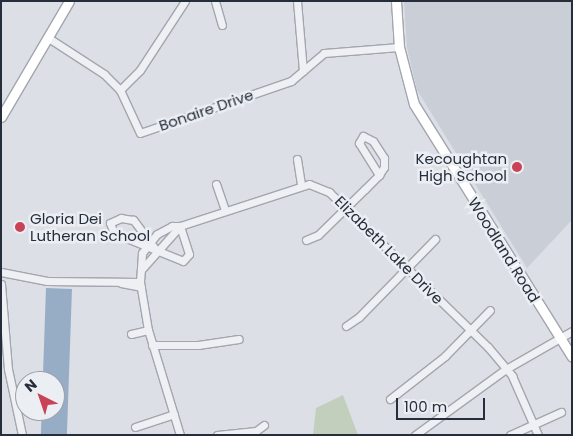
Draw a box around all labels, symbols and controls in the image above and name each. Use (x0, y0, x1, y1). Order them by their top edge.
street label: Bonaire Drive (156, 85, 256, 135)
place label: Kecoughtan High School (415, 149, 507, 184)
marker: Kecoughtan High School (511, 161, 523, 173)
street label: Elizabeth Lake Drive (331, 192, 447, 308)
street label: Woodland Road (464, 194, 544, 306)
place label: Gloria Dei Lutheran School (30, 209, 150, 244)
marker: Gloria Dei Lutheran School (14, 221, 26, 233)
north arrow (15, 371, 65, 421)
text: N (20, 374, 41, 396)
scale bar (398, 388, 487, 420)
text: 100 m (404, 396, 447, 417)

